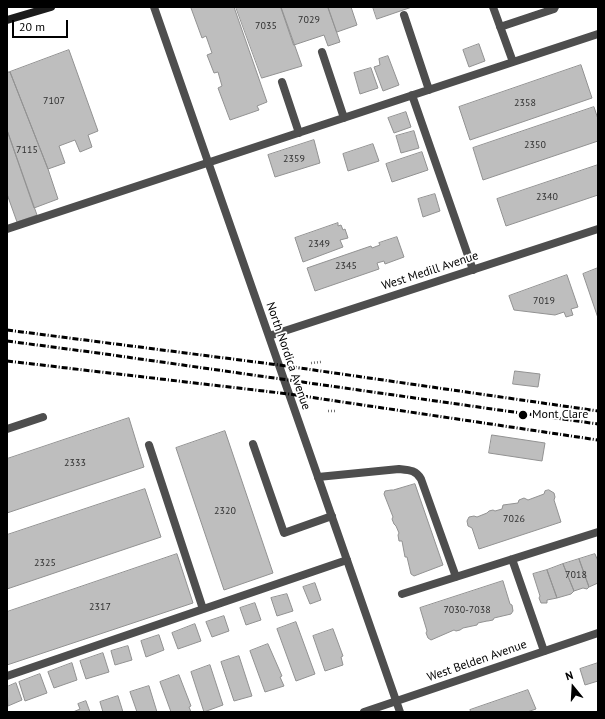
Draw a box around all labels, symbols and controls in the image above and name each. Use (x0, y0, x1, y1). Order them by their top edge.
scale bar (14, 12, 70, 38)
house number: 7029 (298, 14, 320, 26)
text: 20 m (19, 19, 45, 34)
house number: 7035 (255, 20, 277, 32)
house number: 7107 (43, 95, 65, 107)
house number: 2358 (514, 97, 536, 109)
house number: 2350 (524, 139, 546, 151)
house number: 7115 (16, 144, 38, 156)
house number: 2359 (283, 153, 305, 165)
house number: 2340 (536, 191, 558, 203)
house number: 2349 (308, 238, 330, 250)
street label: West Medill Avenue (380, 249, 480, 293)
house number: 2345 (335, 260, 357, 272)
house number: 7019 (533, 295, 555, 307)
street label: North Nordica Avenue (263, 300, 313, 412)
place label: Mont Clare (532, 408, 588, 422)
marker: Mont Clare (517, 409, 529, 421)
house number: 2333 (64, 457, 86, 469)
house number: 2320 (214, 505, 236, 517)
house number: 7026 (503, 513, 525, 525)
house number: 2325 (34, 557, 56, 569)
house number: 7018 (565, 569, 587, 581)
house number: 2317 (89, 601, 111, 613)
house number: 7030-7038 (443, 604, 491, 616)
street label: West Belden Avenue (425, 637, 529, 685)
north arrow (553, 667, 593, 707)
text: N (564, 668, 575, 683)

